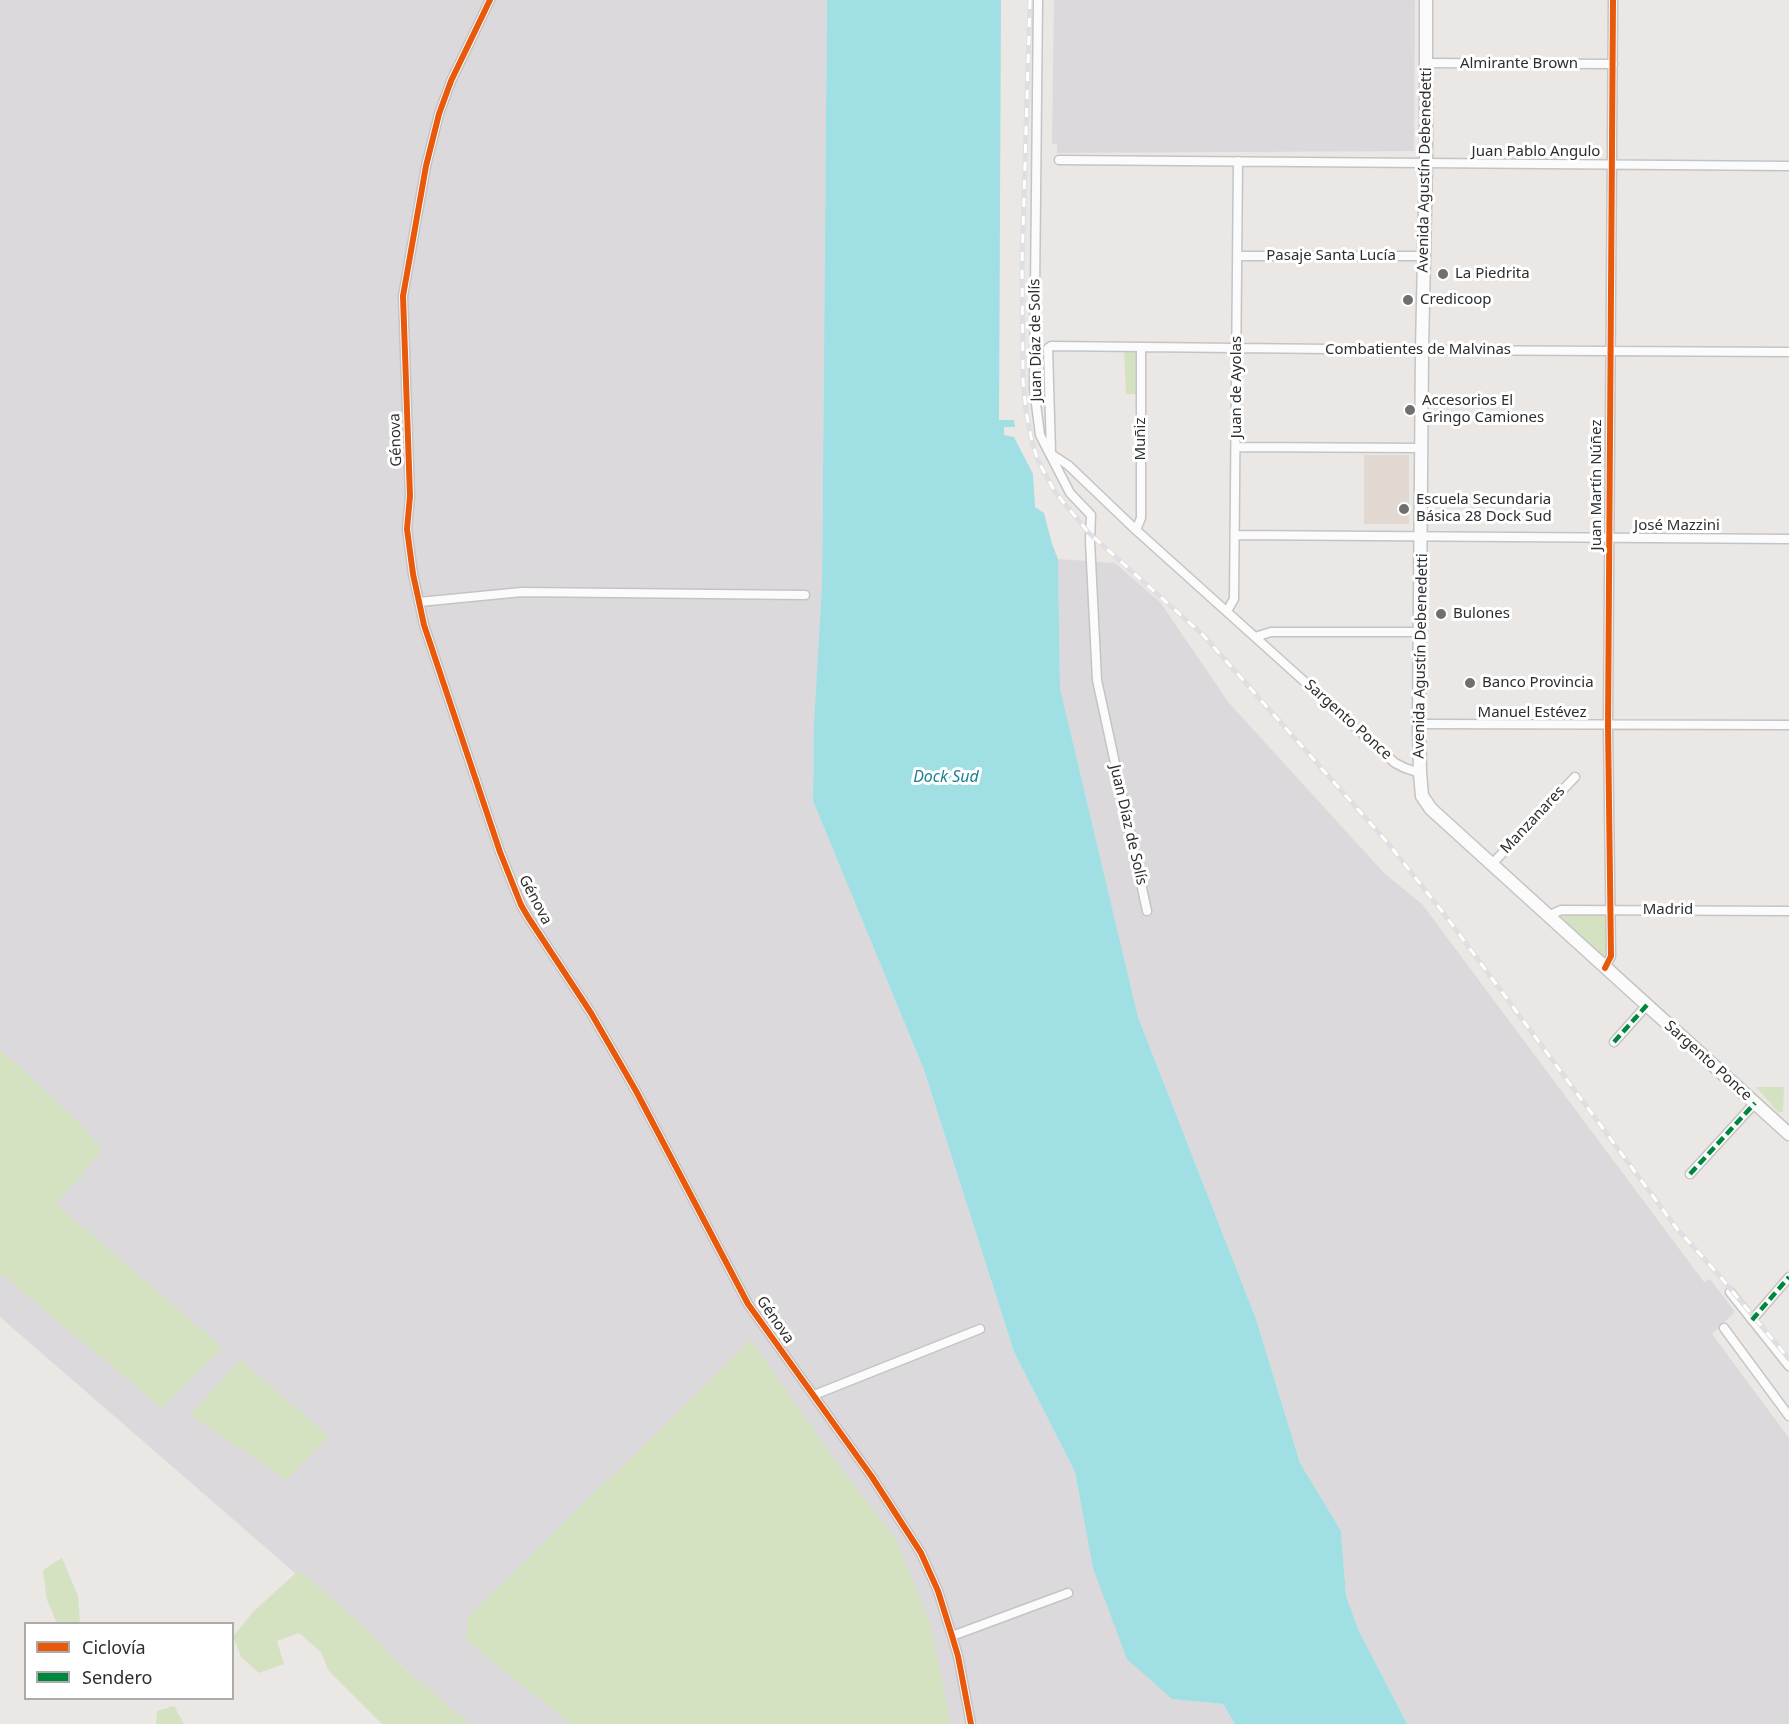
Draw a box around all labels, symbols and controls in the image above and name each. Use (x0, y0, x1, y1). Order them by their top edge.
street label: Almirante Brown (1460, 55, 1578, 73)
street label: Avenida Agustín Debenedetti (1414, 67, 1436, 273)
street label: Juan Pablo Angulo (1472, 143, 1600, 161)
street label: Pasaje Santa Lucía (1266, 247, 1396, 265)
place label: La Piedrita (1455, 265, 1530, 283)
marker: La Piedrita (1436, 267, 1450, 281)
street label: Juan Díaz de Solís (1026, 278, 1046, 402)
place label: Credicoop (1420, 291, 1492, 309)
marker: Credicoop (1401, 293, 1415, 307)
street label: Juan de Ayolas (1228, 336, 1246, 438)
street label: Combatientes de Malvinas (1325, 341, 1511, 359)
place label: Accesorios El Gringo Camiones (1422, 392, 1544, 427)
marker: Accesorios El Gringo Camiones (1403, 403, 1417, 417)
street label: Génova (386, 413, 406, 467)
street label: Muñiz (1132, 417, 1150, 461)
street label: Juan Martín Núñez (1588, 420, 1606, 550)
place label: Escuela Secundaria Básica 28 Dock Sud (1416, 491, 1552, 526)
marker: Escuela Secundaria Básica 28 Dock Sud (1397, 502, 1411, 516)
street label: José Mazzini (1634, 517, 1720, 535)
street label: Avenida Agustín Debenedetti (1410, 553, 1432, 759)
place label: Bulones (1453, 605, 1510, 623)
marker: Bulones (1434, 607, 1448, 621)
place label: Banco Provincia (1482, 674, 1594, 692)
street label: Sargento Ponce (1301, 676, 1395, 764)
marker: Banco Provincia (1463, 676, 1477, 690)
street label: Manuel Estévez (1478, 704, 1586, 722)
street label: Juan Díaz de Solís (1105, 763, 1151, 887)
water label: Dock Sud (913, 767, 979, 787)
street label: Manzanares (1497, 782, 1569, 858)
street label: Génova (515, 872, 555, 928)
street label: Madrid (1643, 901, 1693, 919)
street label: Sargento Ponce (1661, 1017, 1755, 1105)
street label: Génova (752, 1293, 798, 1347)
legend (24, 1622, 234, 1700)
text: Ciclovía (82, 1635, 146, 1659)
text: Sendero (82, 1665, 152, 1689)

